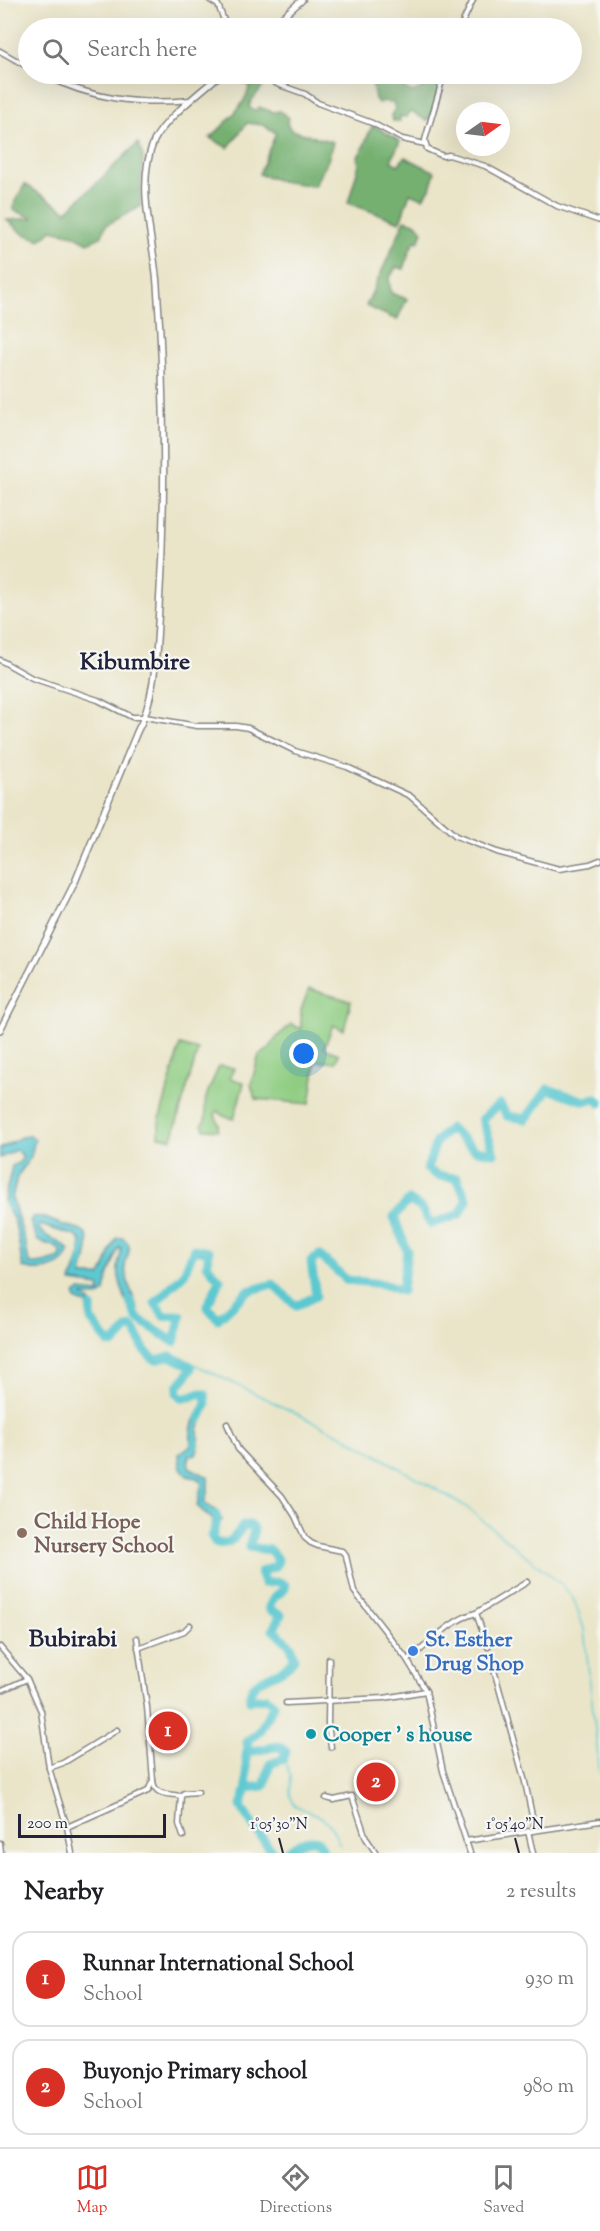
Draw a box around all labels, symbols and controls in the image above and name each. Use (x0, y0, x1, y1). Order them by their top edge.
search box (18, 18, 582, 84)
icon: search (39, 35, 72, 68)
text: Search here (87, 35, 197, 67)
north arrow (456, 102, 510, 156)
district label: Kibumbire (80, 646, 190, 680)
your location (289, 1039, 318, 1068)
place label: Child Hope Nursery School (34, 1508, 174, 1562)
marker: Child Hope Nursery School (15, 1526, 29, 1540)
district label: Bubirabi (29, 1623, 117, 1657)
place label: St. Esther Drug Shop (425, 1626, 524, 1680)
marker: St. Esther Drug Shop (406, 1644, 420, 1658)
pin: 1 (148, 1708, 188, 1754)
place label: Cooper ' s house (323, 1721, 473, 1751)
marker: Cooper ' s house (304, 1727, 318, 1741)
pin: 2 (356, 1760, 395, 1804)
scale bar (18, 1811, 166, 1838)
text: 200 m (27, 1813, 68, 1836)
text: 1°05'30"N (250, 1815, 308, 1836)
text: 1°05'40"N (486, 1815, 544, 1836)
text: Nearby (24, 1874, 104, 1911)
text: 2 results (506, 1878, 576, 1907)
text: Runnar International School (83, 1949, 354, 1981)
text: 1 (42, 1965, 49, 1994)
text: 930 m (525, 1965, 574, 1994)
text: School (83, 1981, 143, 2010)
text: Buyonjo Primary school (83, 2057, 307, 2089)
text: 2 (41, 2073, 50, 2102)
text: 980 m (523, 2073, 574, 2102)
text: School (83, 2089, 143, 2118)
tab: Map (76, 2161, 109, 2220)
tab: Directions (260, 2161, 332, 2220)
tab: Saved (483, 2161, 524, 2220)

